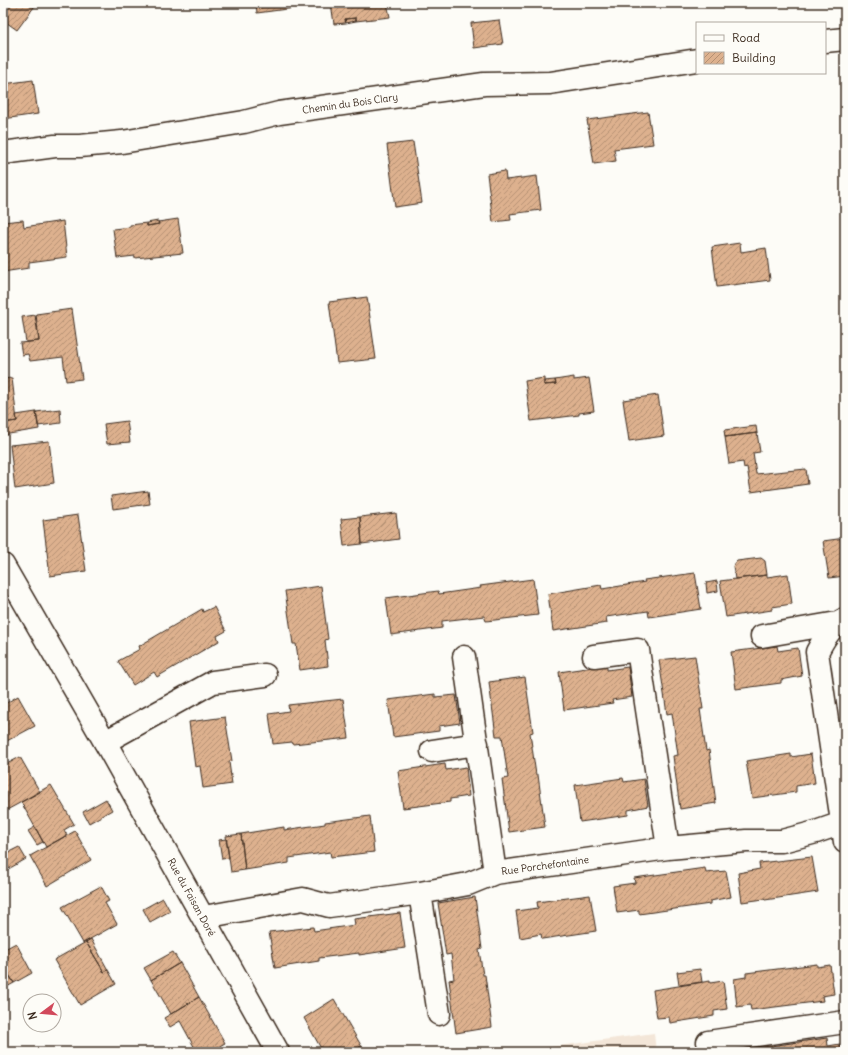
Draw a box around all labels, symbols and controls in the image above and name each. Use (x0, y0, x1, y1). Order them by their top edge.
legend (696, 22, 826, 74)
text: Road (732, 30, 760, 45)
text: Building (732, 50, 776, 65)
street label: Chemin du Bois Clary (301, 90, 399, 117)
street label: Rue Porchefontaine (500, 853, 590, 878)
street label: Rue du Faisan Doré (165, 856, 218, 939)
north arrow (22, 993, 62, 1033)
text: N (25, 1010, 40, 1021)

